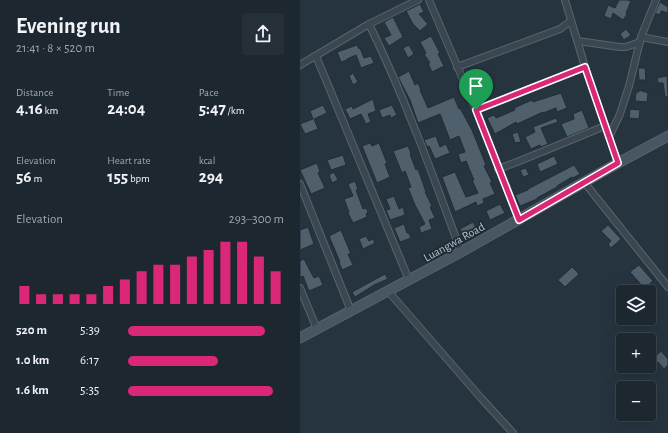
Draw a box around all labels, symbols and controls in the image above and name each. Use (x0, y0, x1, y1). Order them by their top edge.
button: share (242, 13, 284, 55)
text: Evening run (16, 15, 121, 37)
text: 21:41 · 8 × 520 m (16, 42, 95, 55)
pin (459, 69, 493, 110)
icon: arrive (465, 75, 487, 97)
text: Distance (16, 87, 53, 98)
text: Time (107, 87, 129, 98)
text: Pace (199, 87, 218, 98)
text: 4.16 (16, 100, 43, 117)
text: 24:04 (107, 100, 145, 117)
text: 5:47 (199, 100, 226, 117)
text: km (43, 105, 58, 116)
text: /km (226, 105, 245, 116)
text: Elevation (16, 155, 56, 166)
text: Heart rate (107, 155, 151, 166)
text: kcal (199, 155, 215, 166)
text: 56 (16, 168, 32, 185)
text: 155 (107, 168, 128, 185)
text: 294 (199, 168, 223, 185)
text: m (32, 173, 42, 184)
text: bpm (128, 173, 150, 184)
text: Elevation (16, 213, 63, 226)
text: 293–300 m (229, 213, 284, 226)
street label: Luangwa Road (421, 220, 487, 264)
map controls (616, 285, 656, 421)
button: layers (616, 285, 656, 325)
text: 520 m (16, 324, 47, 337)
text: 5:39 (80, 324, 100, 337)
button: + (616, 333, 656, 373)
text: 1.0 km (16, 354, 49, 367)
text: 6:17 (80, 354, 99, 367)
button: − (616, 381, 656, 421)
text: 1.6 km (16, 384, 49, 397)
text: 5:35 (80, 384, 99, 397)

